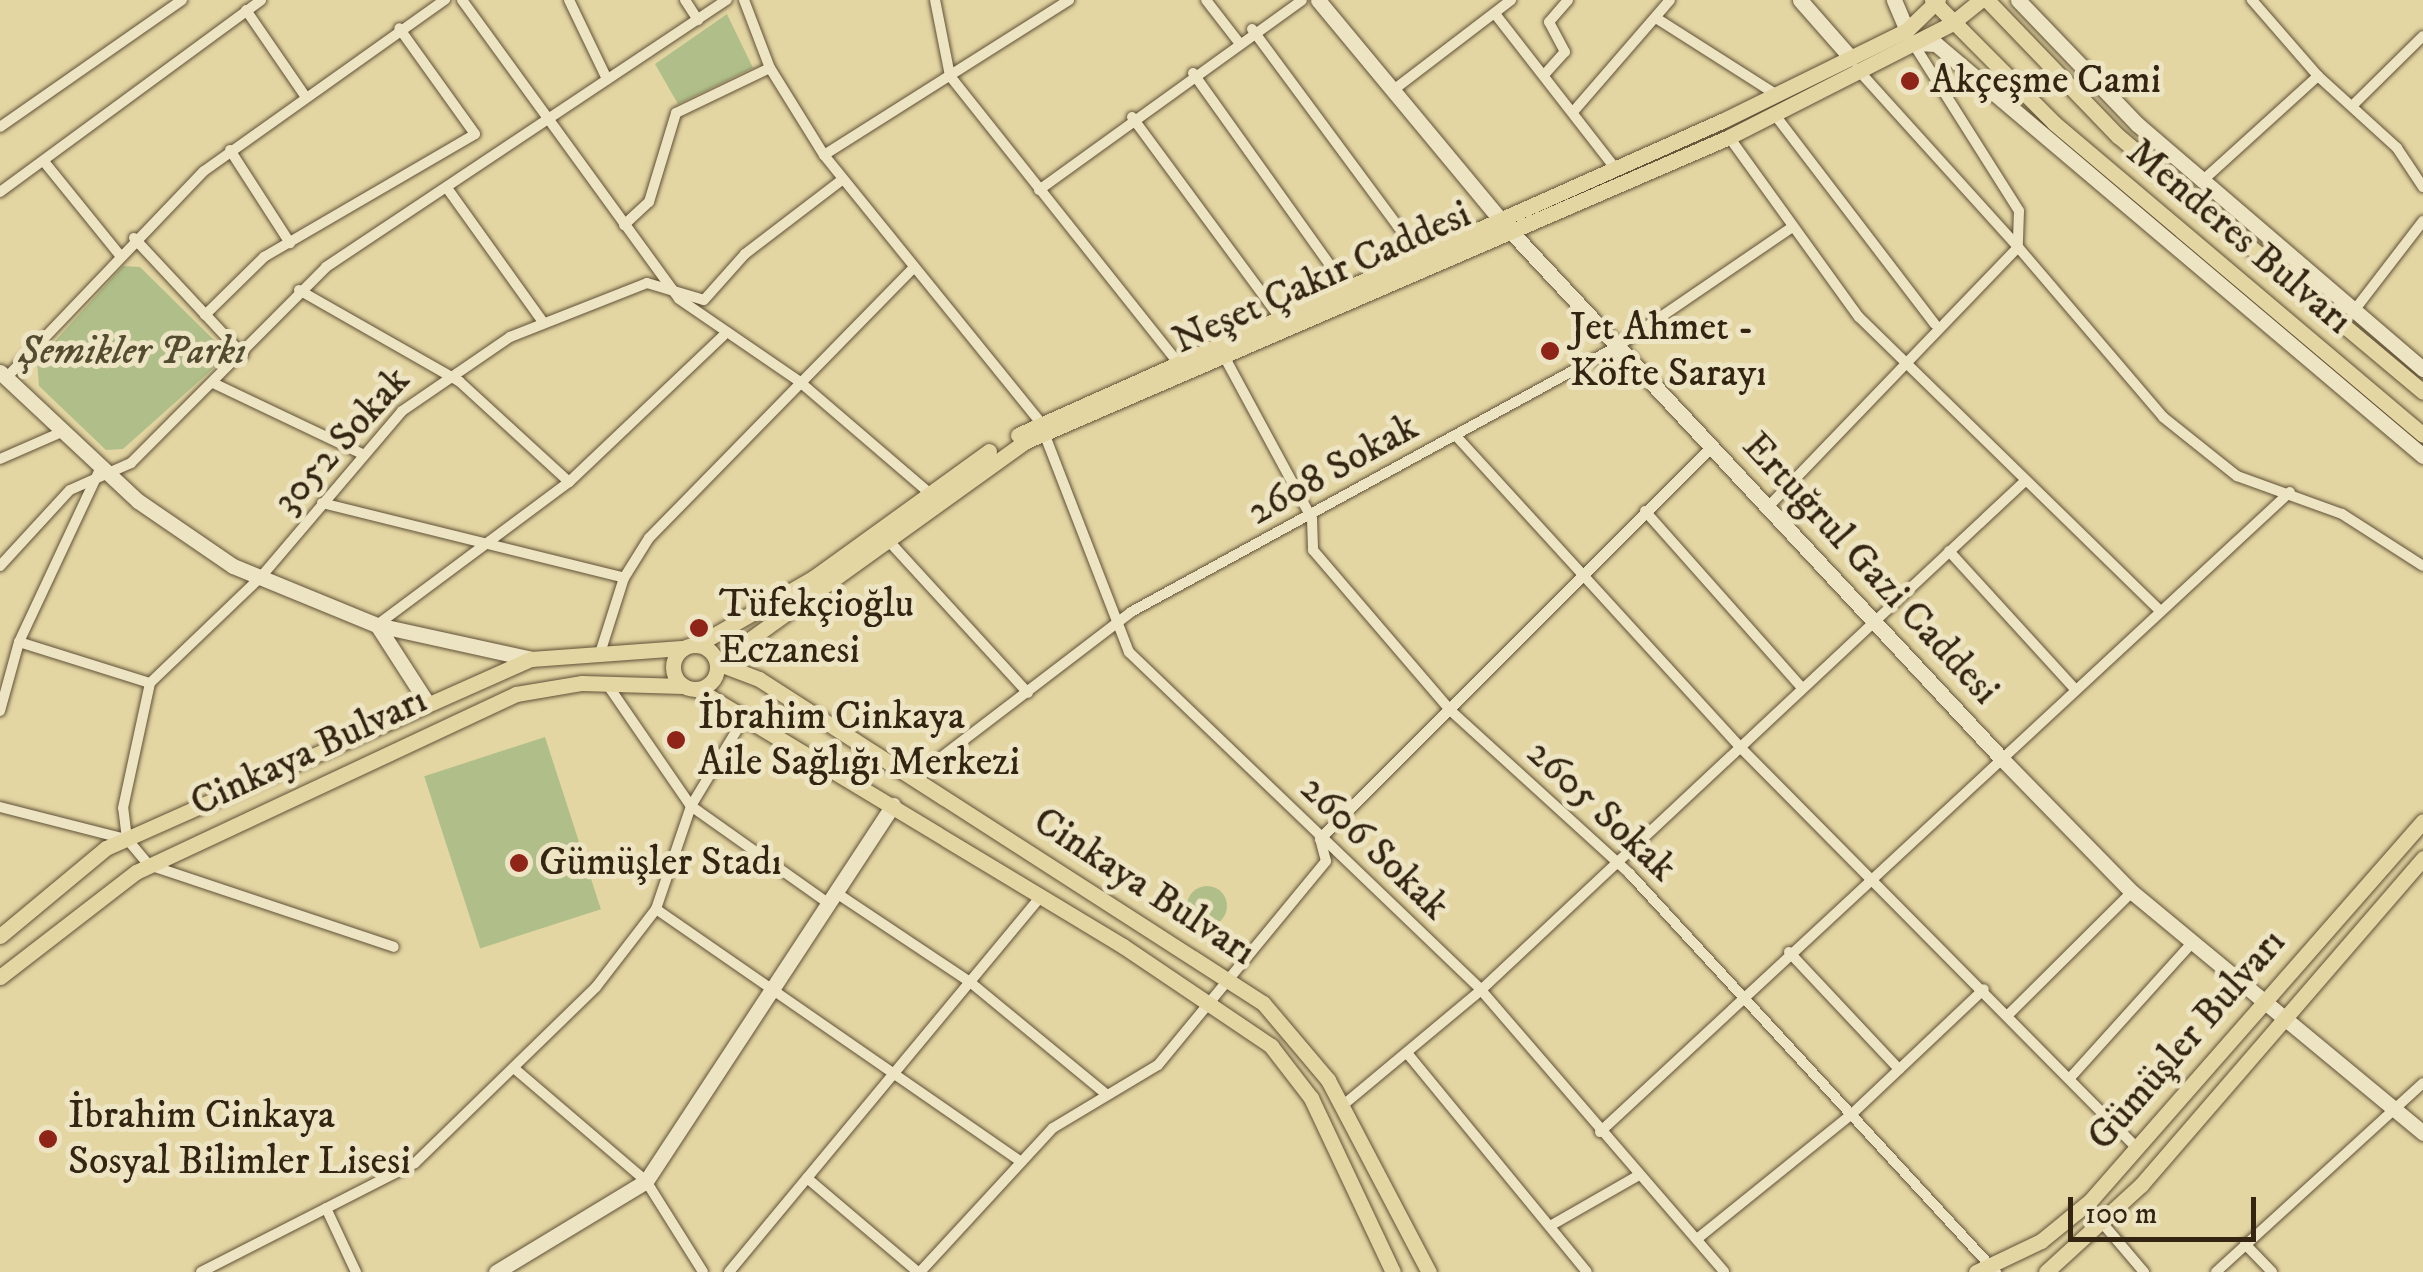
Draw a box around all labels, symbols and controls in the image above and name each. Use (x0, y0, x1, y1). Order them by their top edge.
place label: Akçeşme Cami (1930, 57, 2161, 105)
marker: Akçeşme Cami (1899, 70, 1921, 92)
street label: Menderes Bulvarı (2117, 129, 2361, 345)
street label: Neşet Çakır Caddesi (1166, 191, 1478, 365)
place label: Jet Ahmet - Köfte Sarayı (1570, 304, 1767, 398)
park label: Şemikler Parkı (18, 328, 246, 376)
marker: Jet Ahmet - Köfte Sarayı (1539, 340, 1561, 362)
street label: 3052 Sokak (263, 358, 421, 524)
street label: 2608 Sokak (1239, 404, 1427, 536)
street label: Ertuğrul Gazi Caddesi (1732, 423, 2008, 715)
place label: Tüfekçioğlu Eczanesi (719, 581, 914, 675)
marker: Tüfekçioğlu Eczanesi (688, 617, 710, 639)
street label: Cinkaya Bulvarı (183, 676, 435, 828)
place label: İbrahim Cinkaya Aile Sağlığı Merkezi (698, 693, 1020, 787)
marker: İbrahim Cinkaya Aile Sağlığı Merkezi (663, 727, 689, 753)
street label: 2605 Sokak (1516, 730, 1686, 892)
street label: 2606 Sokak (1290, 765, 1458, 931)
street label: Cinkaya Bulvarı (1024, 797, 1264, 977)
place label: Gümüşler Stadı (539, 839, 782, 887)
marker: Gümüşler Stadı (508, 852, 530, 874)
street label: Gümüşler Bulvarı (2078, 919, 2296, 1161)
place label: İbrahim Cinkaya Sosyal Bilimler Lisesi (68, 1092, 411, 1186)
marker: İbrahim Cinkaya Sosyal Bilimler Lisesi (37, 1128, 59, 1150)
scale bar (2073, 1177, 2260, 1239)
text: 100 m (2085, 1196, 2157, 1233)

